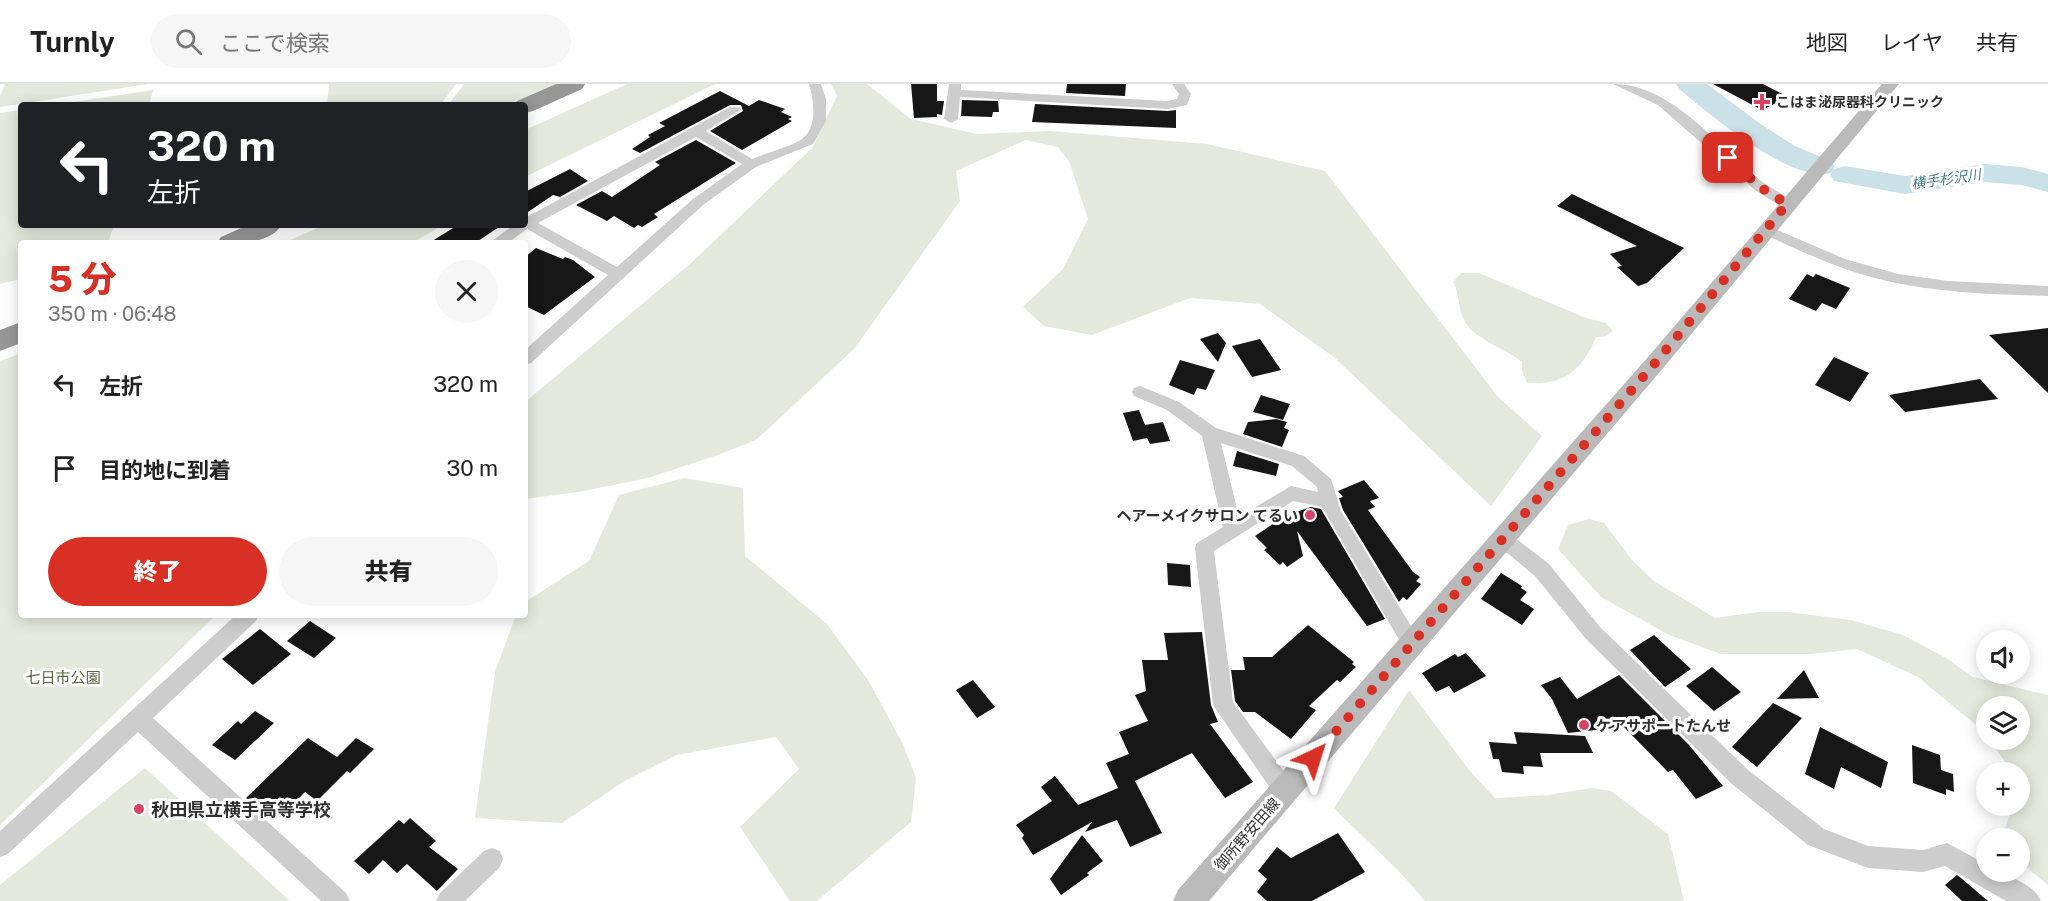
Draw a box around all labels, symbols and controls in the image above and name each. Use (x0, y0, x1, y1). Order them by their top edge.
search box (151, 14, 571, 68)
text: Turnly (30, 25, 115, 58)
icon: search (172, 25, 205, 58)
text: ここで検索 (220, 30, 330, 56)
text: 地図 (1806, 30, 1848, 55)
text: レイヤ (1881, 30, 1943, 55)
text: 共有 (1976, 30, 2018, 55)
marker: こはま泌尿器科クリニック (1753, 93, 1771, 111)
place label: こはま泌尿器科クリニック (1776, 94, 1944, 110)
text: 320 m (147, 121, 276, 170)
icon: left (48, 126, 126, 204)
pin (1702, 132, 1753, 183)
icon: arrive (1711, 141, 1744, 174)
water label: 横手杉沢川 (1910, 166, 1984, 192)
text: 左折 (147, 176, 201, 208)
text: 5 分 (48, 258, 117, 300)
button: close (435, 260, 498, 323)
text: 350 m · 06:48 (48, 302, 176, 326)
icon: left (48, 368, 81, 401)
text: 320 m (433, 371, 498, 397)
text: 左折 (99, 373, 143, 399)
icon: arrive (48, 452, 81, 485)
text: 30 m (446, 455, 498, 481)
text: 目的地に到着 (99, 457, 231, 483)
place label: ヘアーメイクサロン てるい (1116, 507, 1298, 524)
marker: ヘアーメイクサロン てるい (1303, 508, 1317, 522)
button: 終了 (48, 537, 267, 606)
button: 共有 (279, 537, 498, 606)
map controls (1976, 630, 2030, 882)
button: sound (1976, 630, 2030, 684)
park label: 七日市公園 (25, 669, 101, 686)
button: layers (1976, 696, 2030, 750)
place label: ケアサポートたんせ (1596, 717, 1731, 734)
marker: ケアサポートたんせ (1577, 718, 1591, 732)
position arrow (1281, 726, 1345, 790)
button: + (1976, 762, 2030, 816)
street label: 御所野安田線 (1211, 794, 1283, 874)
place label: 秋田県立横手高等学校 (151, 799, 331, 820)
marker: 秋田県立横手高等学校 (132, 802, 146, 816)
button: − (1976, 828, 2030, 882)

